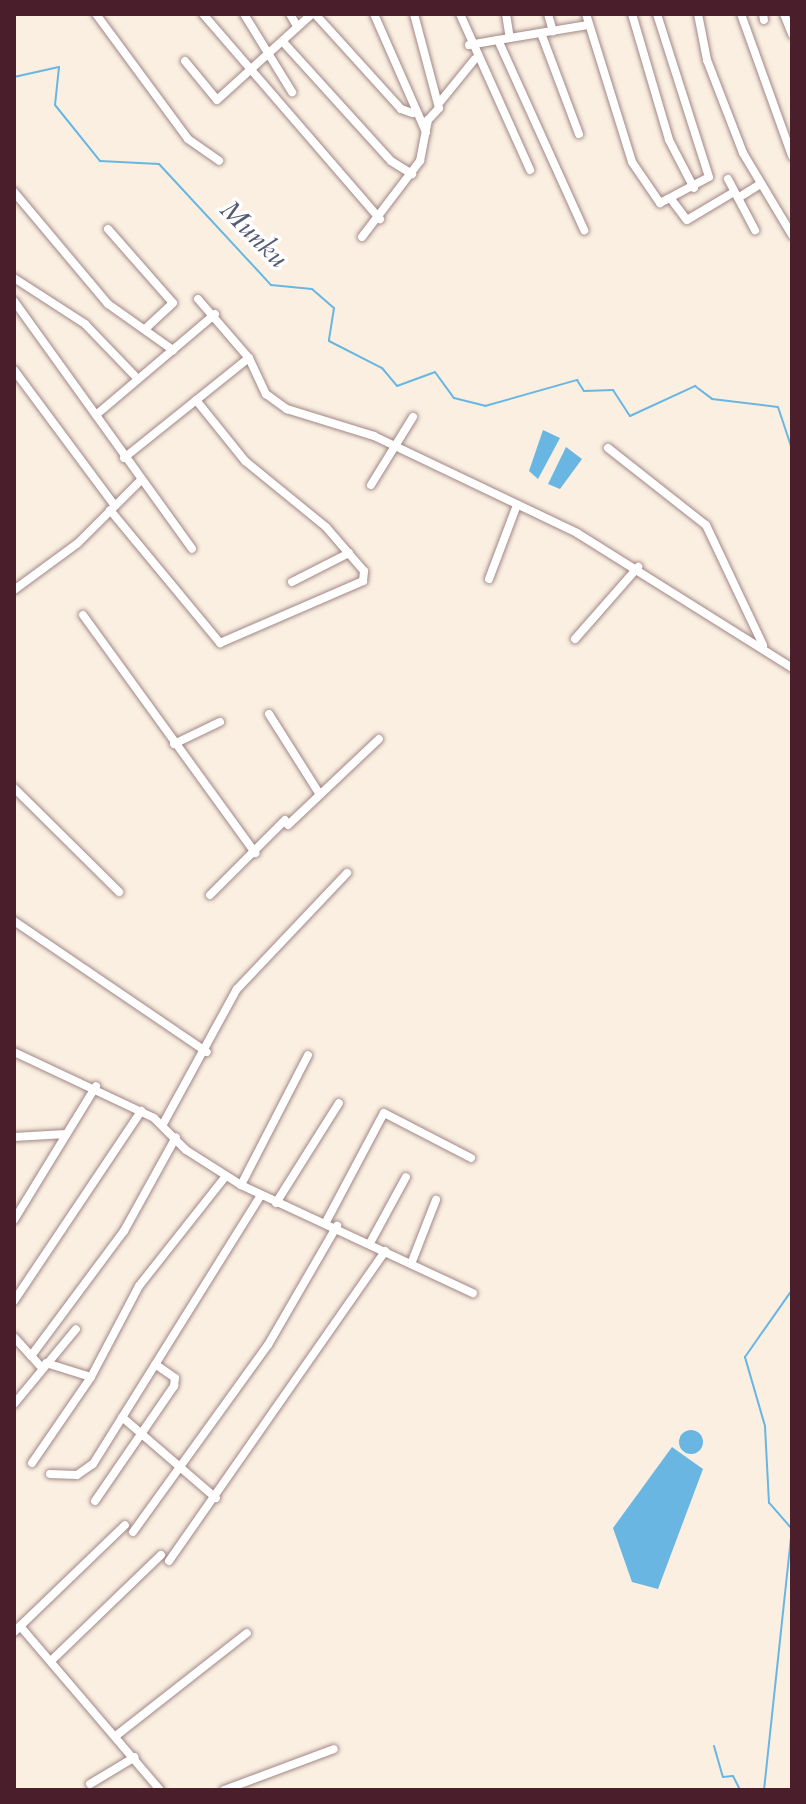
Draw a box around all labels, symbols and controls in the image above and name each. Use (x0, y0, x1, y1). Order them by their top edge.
water label: Munku (213, 193, 295, 275)

